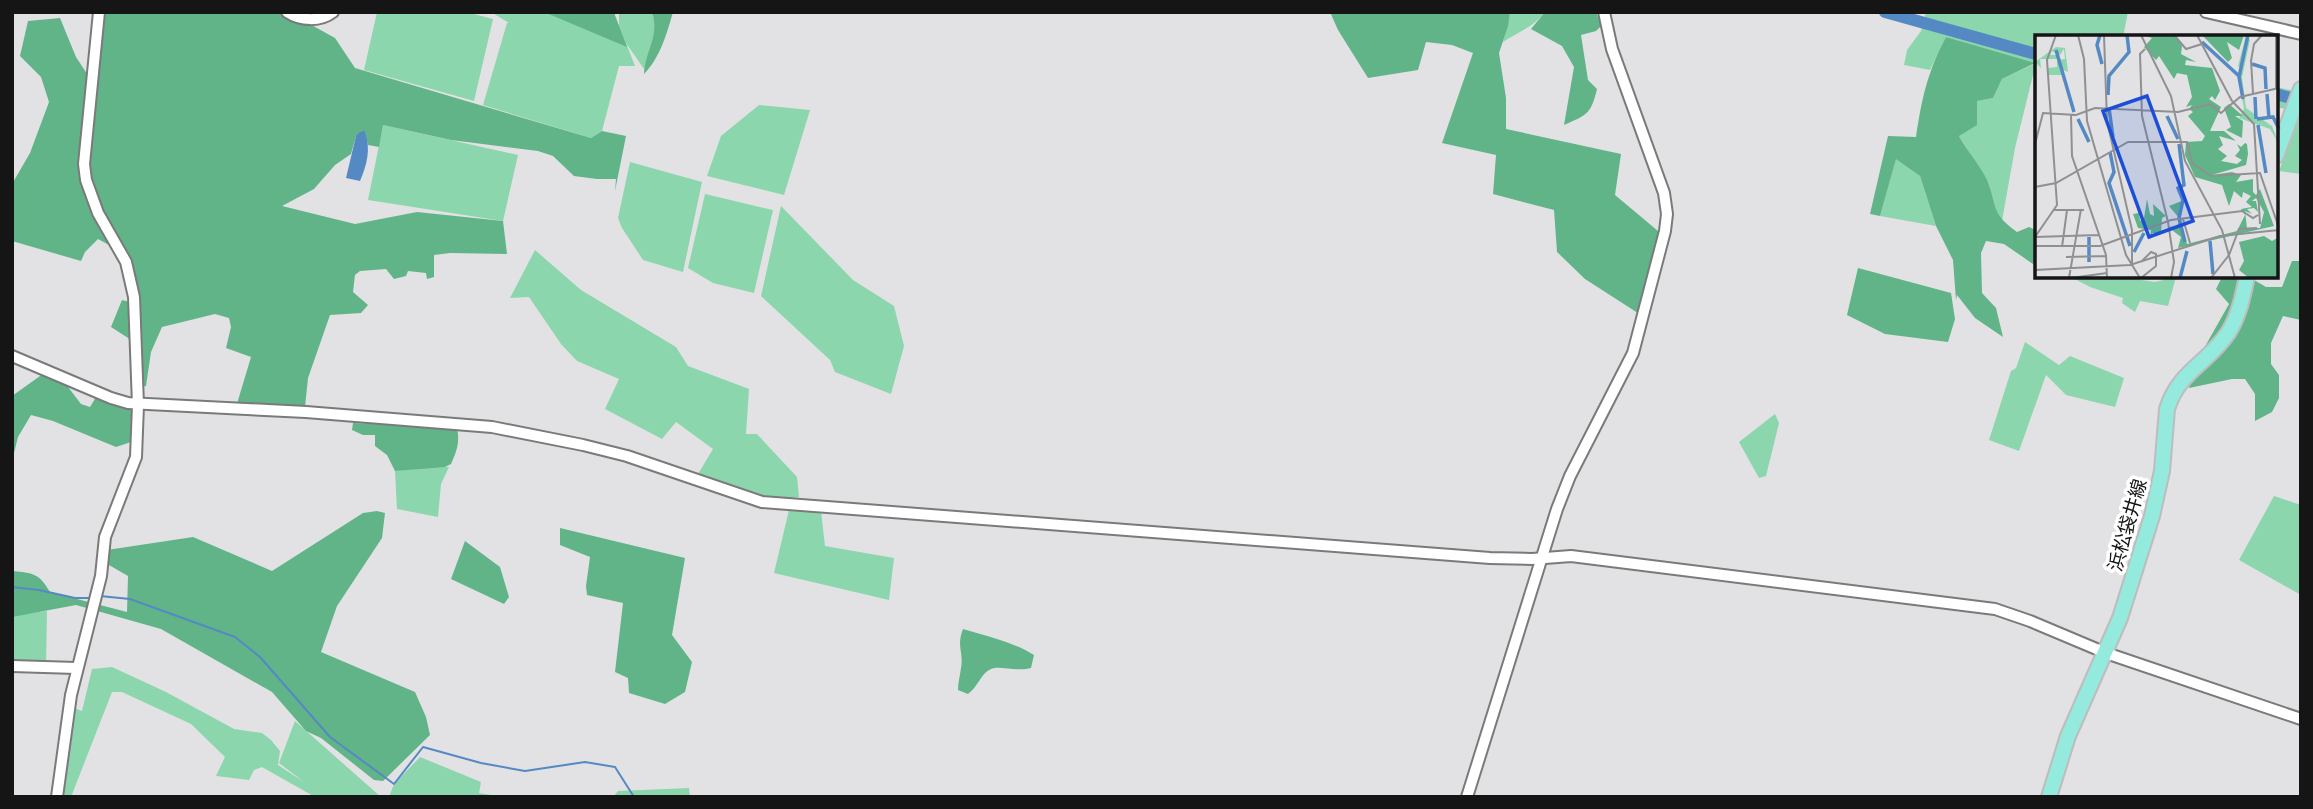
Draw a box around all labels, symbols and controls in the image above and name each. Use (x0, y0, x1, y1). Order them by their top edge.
inset map (2035, 35, 2278, 278)
street label: 浜松袋井線 (2101, 476, 2153, 574)

